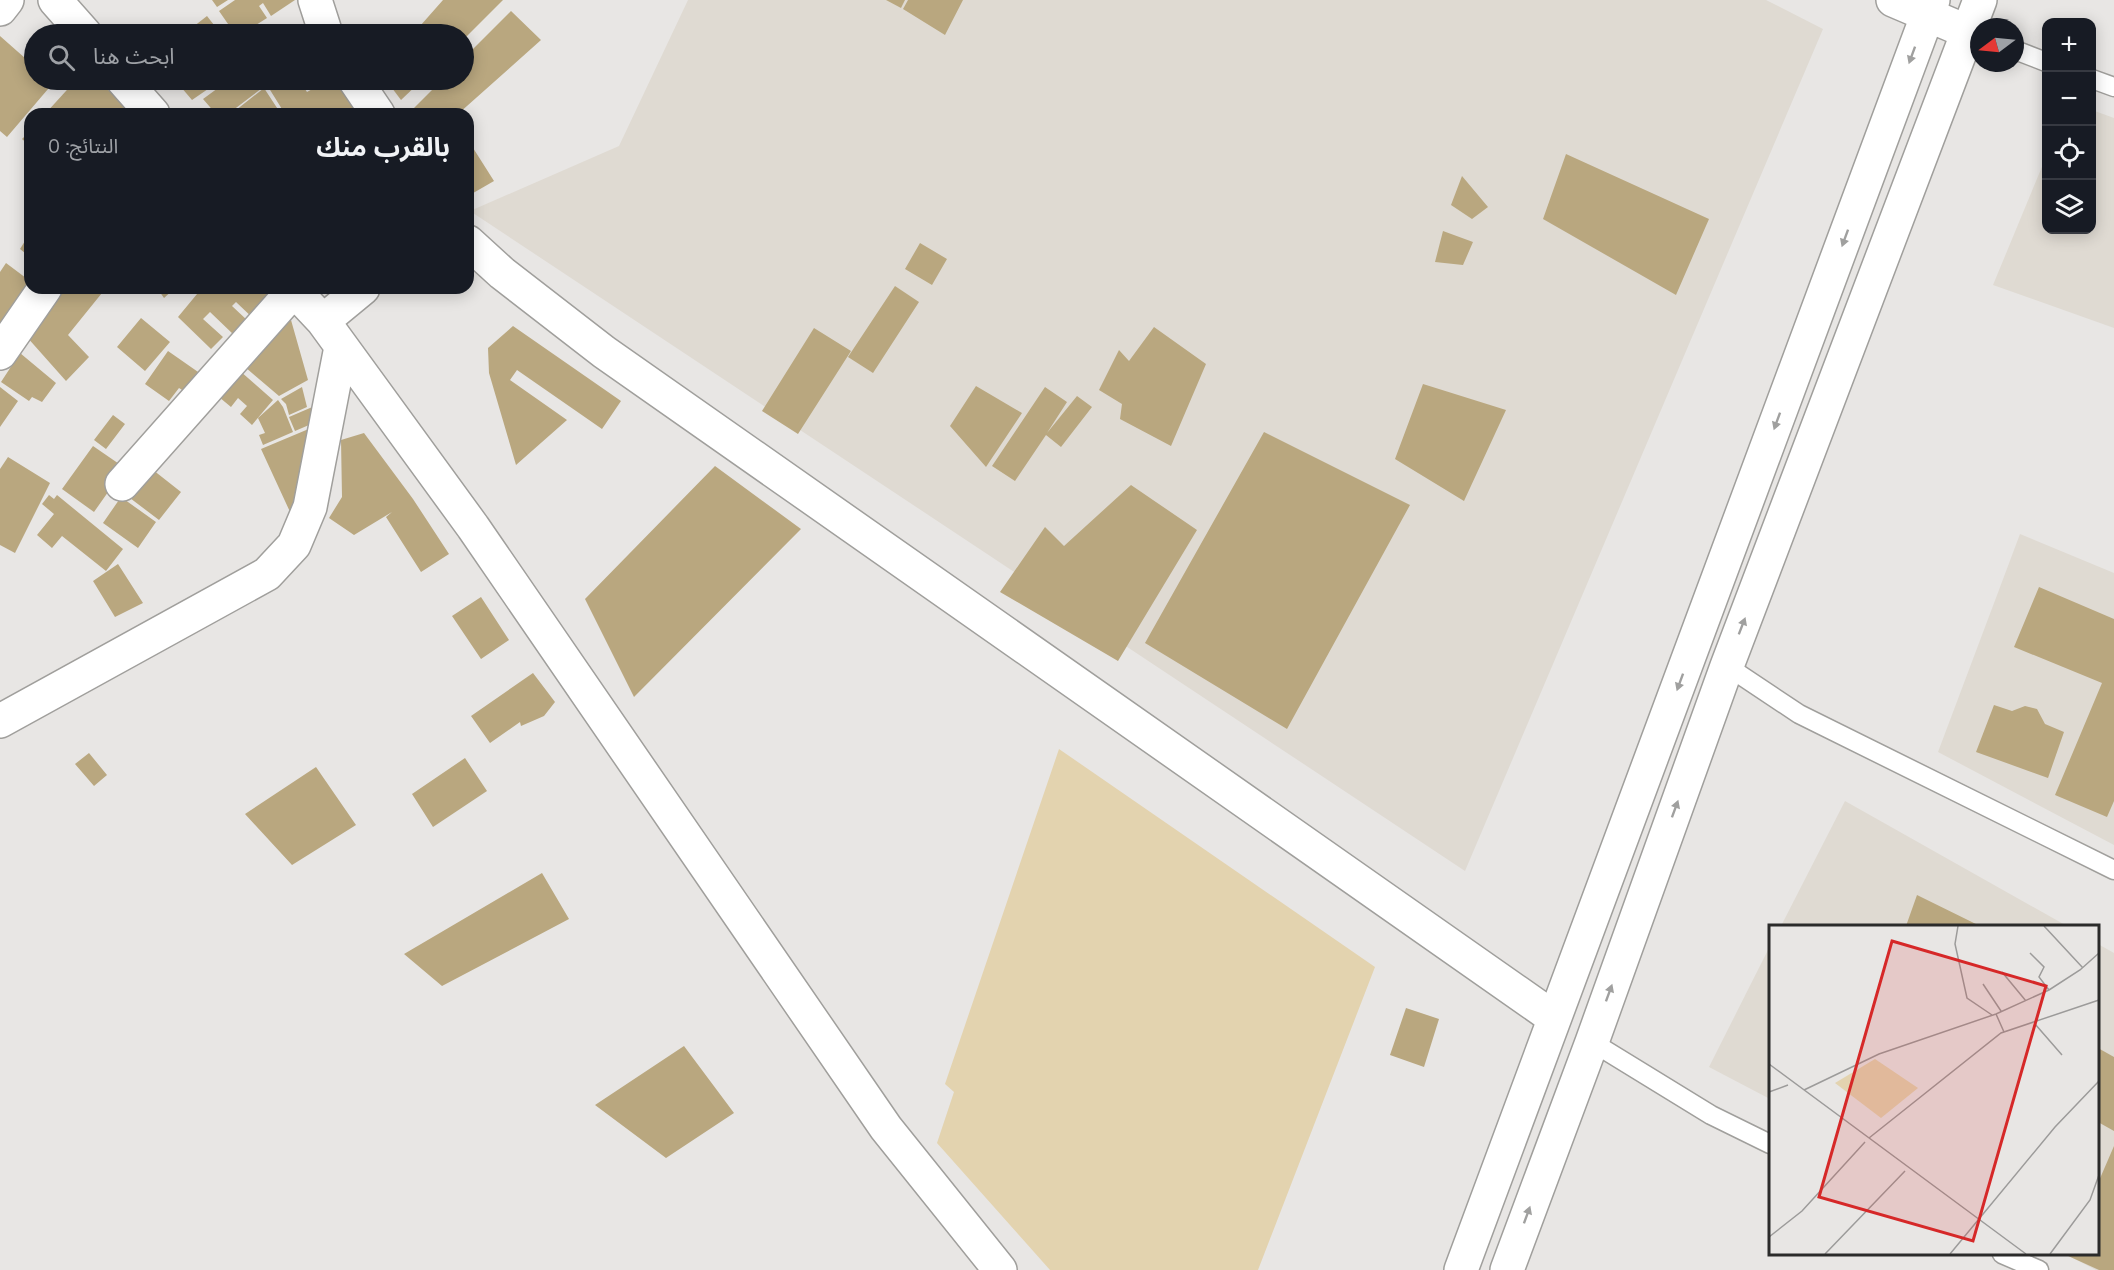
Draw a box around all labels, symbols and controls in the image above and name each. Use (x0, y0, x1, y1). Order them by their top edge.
north arrow (1970, 18, 2024, 72)
map controls (2042, 18, 2096, 234)
button: + (2042, 18, 2096, 72)
search box (24, 24, 474, 90)
icon: search (45, 41, 78, 74)
text: ابحث هنا (93, 42, 175, 70)
one-way arrow (1907, 46, 1917, 64)
button: − (2042, 72, 2096, 126)
button: locate (2042, 126, 2096, 180)
text: بالقرب منك (316, 130, 450, 163)
text: النتائج: 0 (48, 133, 118, 158)
button: layers (2042, 180, 2096, 234)
one-way arrow (1840, 229, 1849, 247)
one-way arrow (1772, 412, 1782, 430)
one-way arrow (1738, 617, 1747, 635)
one-way arrow (1675, 673, 1684, 691)
one-way arrow (1671, 800, 1681, 818)
inset map (1769, 925, 2099, 1255)
one-way arrow (1605, 984, 1615, 1002)
one-way arrow (1523, 1206, 1532, 1224)

